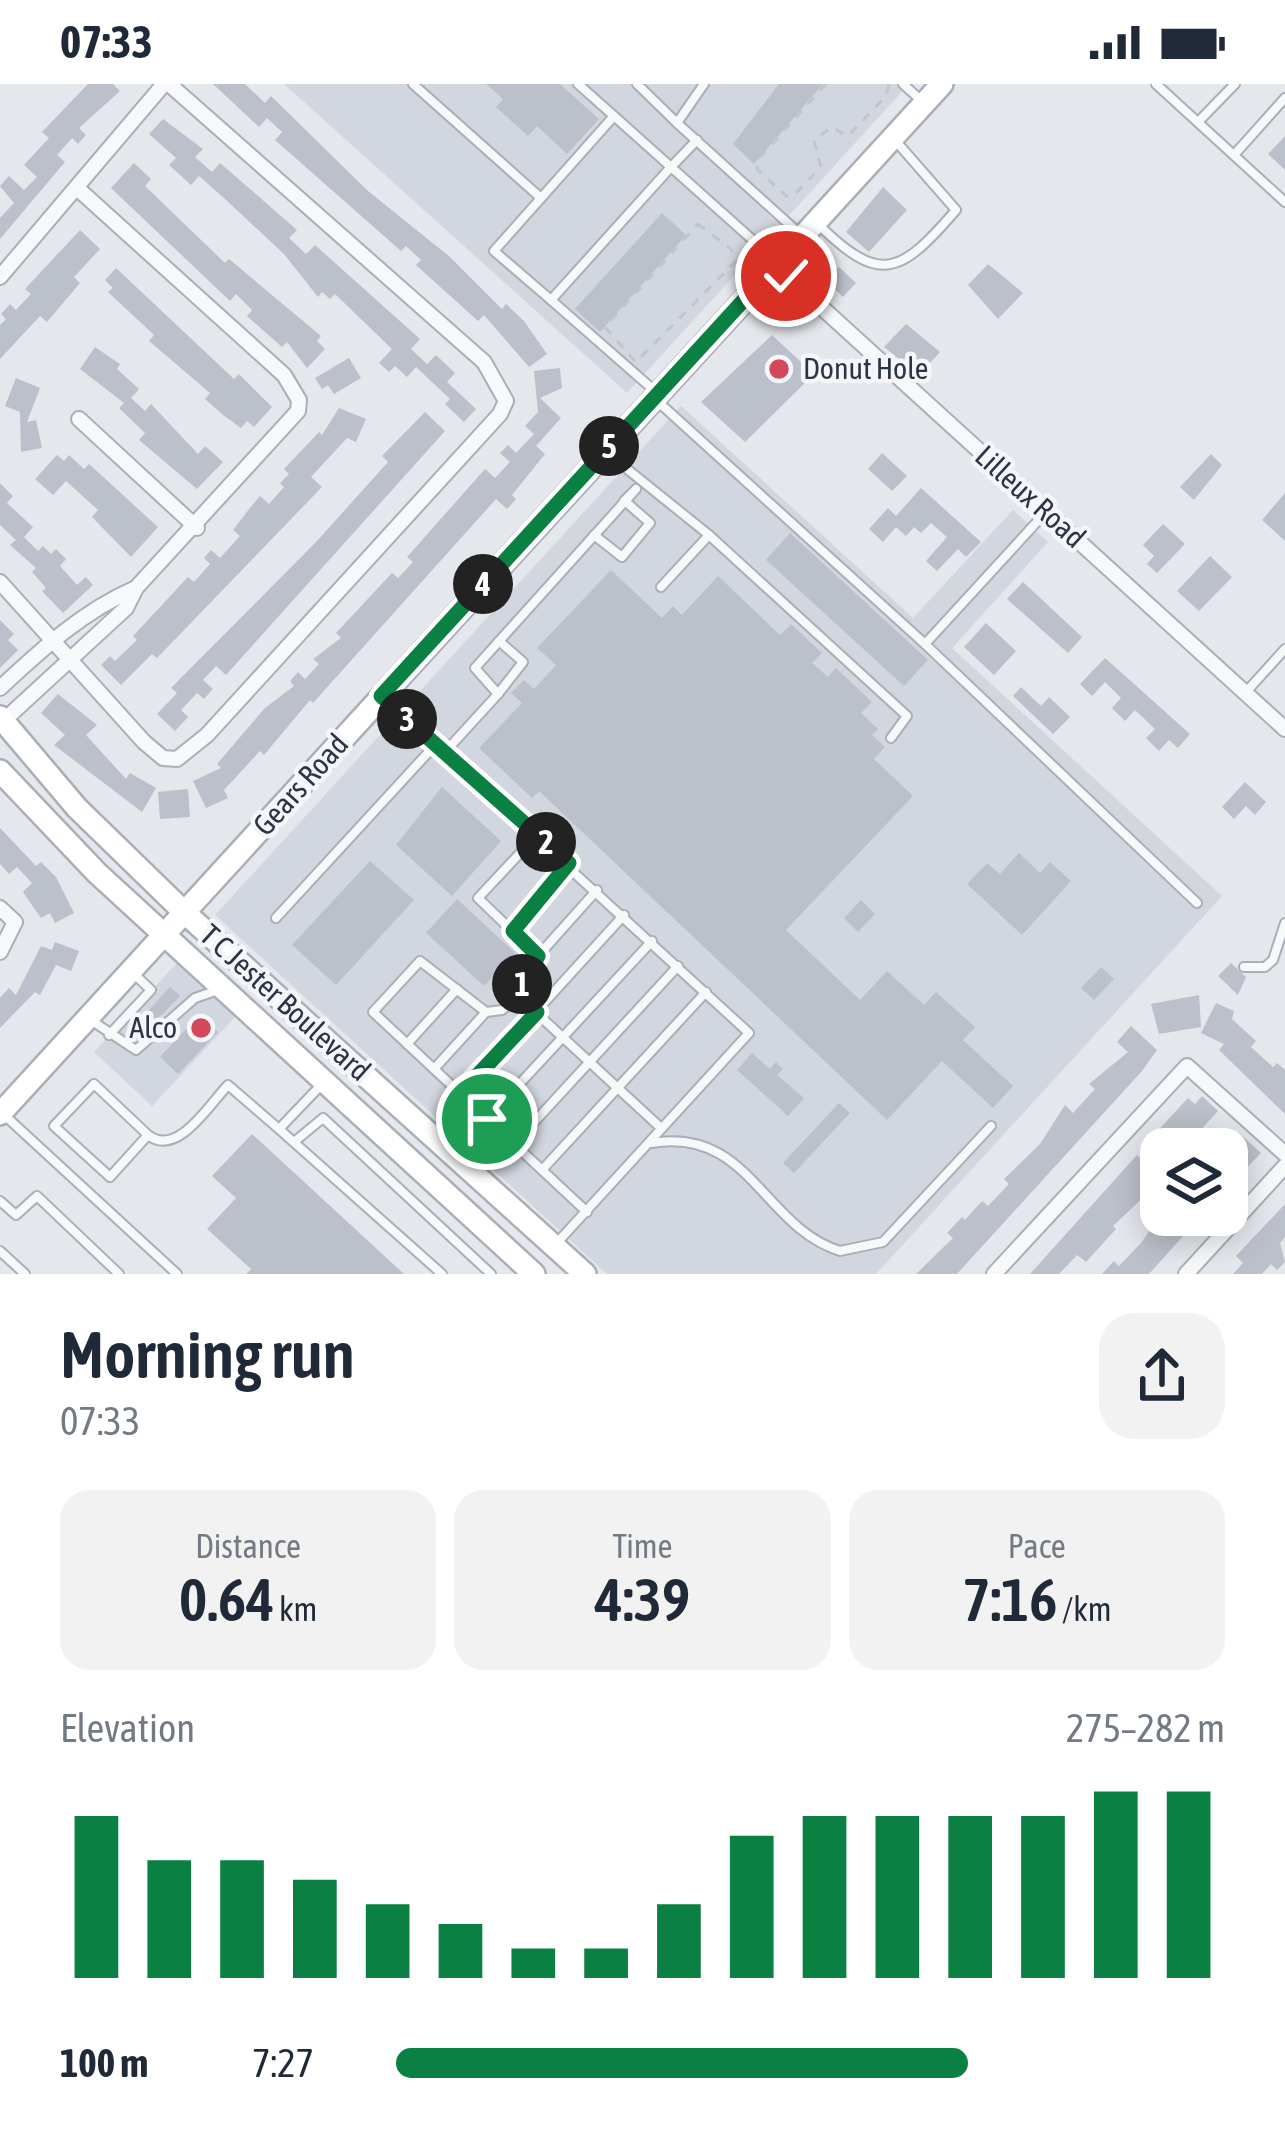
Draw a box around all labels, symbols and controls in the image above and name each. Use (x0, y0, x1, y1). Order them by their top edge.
text: 07:33 (60, 16, 153, 68)
pin (735, 225, 837, 327)
icon: check (753, 243, 819, 309)
place label: Donut Hole (803, 351, 929, 385)
marker: Donut Hole (766, 356, 792, 382)
pin: 5 (579, 416, 639, 476)
text: 5 (601, 427, 617, 465)
street label: Lilleux Road (969, 438, 1092, 554)
pin: 4 (453, 554, 513, 614)
text: 4 (475, 565, 491, 603)
pin: 3 (377, 689, 437, 749)
text: 3 (399, 700, 415, 738)
street label: Gears Road (246, 727, 354, 842)
pin: 2 (516, 812, 576, 872)
text: 2 (538, 823, 554, 861)
street label: T C Jester Boulevard (194, 917, 377, 1087)
pin: 1 (492, 954, 552, 1014)
text: 1 (514, 965, 530, 1003)
place label: Alco (129, 1010, 177, 1044)
marker: Alco (188, 1015, 214, 1041)
pin (436, 1068, 538, 1170)
icon: arrive (454, 1086, 520, 1152)
map controls (1140, 1128, 1248, 1236)
button: layers (1140, 1128, 1248, 1236)
button: share (1099, 1313, 1225, 1439)
text: Morning run (60, 1316, 355, 1392)
text: 07:33 (60, 1399, 140, 1443)
text: Distance (195, 1527, 301, 1565)
text: Time (612, 1527, 673, 1565)
text: Pace (1008, 1527, 1066, 1565)
text: 0.64 (179, 1565, 274, 1634)
text: 4:39 (595, 1565, 690, 1634)
text: 7:16 (962, 1565, 1057, 1634)
text: km (274, 1590, 317, 1628)
text: /km (1057, 1590, 1111, 1628)
text: Elevation (60, 1706, 195, 1750)
text: 275–282 m (1066, 1706, 1225, 1750)
text: 100 m (60, 2041, 148, 2085)
text: 7:27 (252, 2041, 314, 2085)

